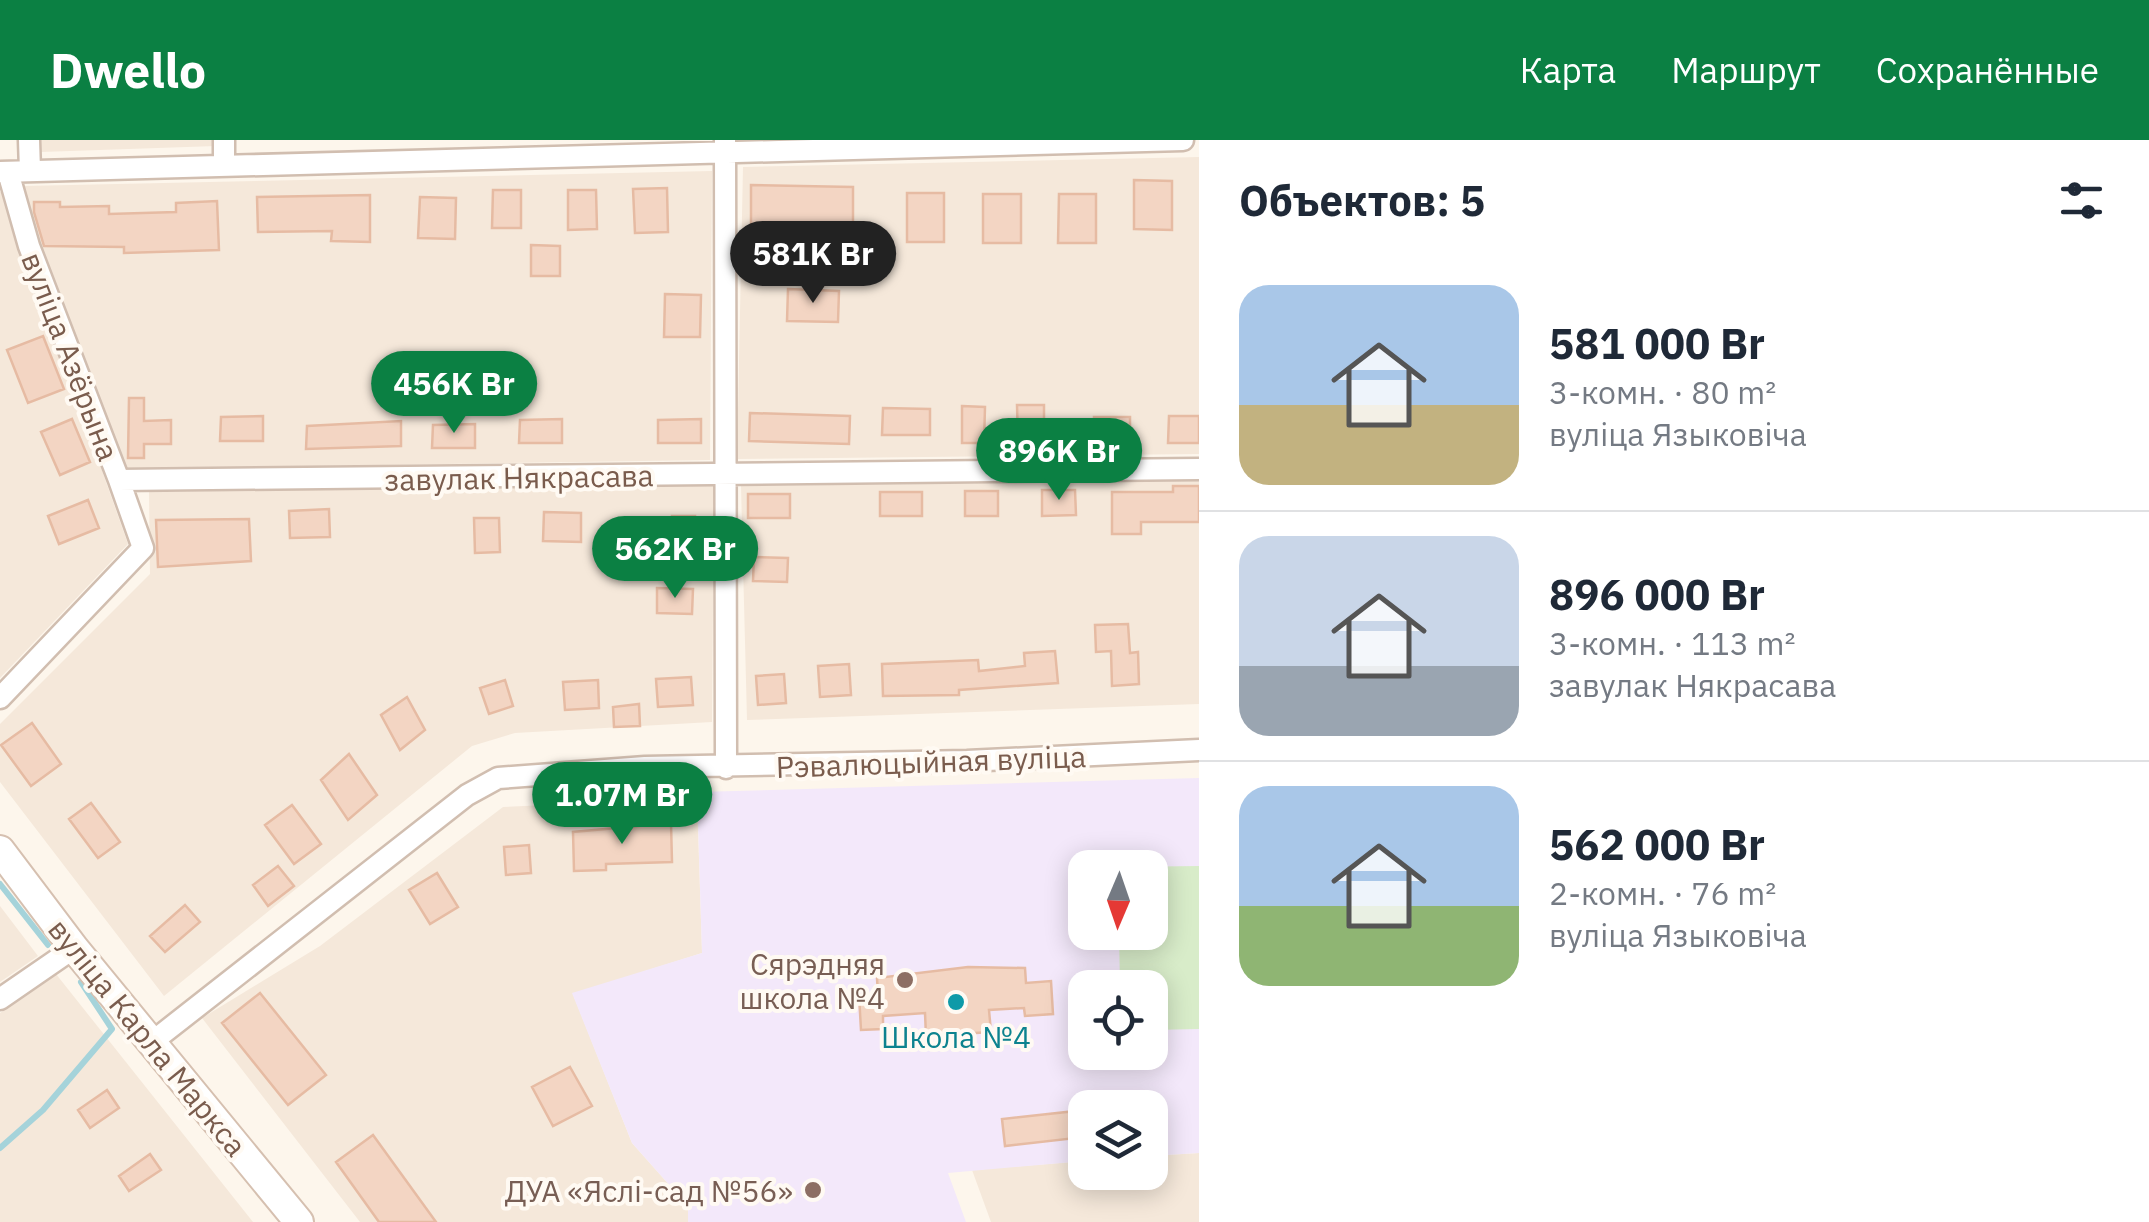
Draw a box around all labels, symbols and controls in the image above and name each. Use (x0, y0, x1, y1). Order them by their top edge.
text: Dwello (50, 39, 206, 101)
text: Карта (1520, 47, 1616, 93)
text: Маршрут (1671, 47, 1821, 93)
text: Сохранённые (1876, 47, 2099, 93)
text: Объектов: 5 (1239, 173, 1485, 228)
icon: filters (2054, 173, 2109, 228)
pin: 581K Br (721, 221, 905, 306)
text: 581K Br (752, 232, 874, 274)
street label: вуліца Азёрына (13, 246, 129, 466)
text: 581 000 Br (1549, 316, 1765, 371)
icon: home (1319, 325, 1439, 445)
pin: 456K Br (362, 351, 546, 436)
text: 456K Br (393, 362, 515, 404)
text: 3-комн. · 80 m² (1549, 371, 1776, 413)
text: вуліца Языковіча (1549, 413, 1807, 455)
pin: 896K Br (967, 418, 1151, 503)
text: 896K Br (998, 429, 1120, 471)
street label: завулак Някрасава (384, 455, 654, 499)
pin: 562K Br (583, 516, 767, 601)
text: 562K Br (614, 527, 736, 569)
text: 896 000 Br (1549, 567, 1765, 622)
icon: home (1319, 576, 1439, 696)
text: 3-комн. · 113 m² (1549, 622, 1795, 664)
text: завулак Някрасава (1549, 664, 1836, 706)
street label: Рэвалюцыйная вуліца (775, 736, 1087, 786)
pin: 1.07M Br (519, 762, 725, 847)
text: 1.07M Br (554, 773, 690, 815)
text: 562 000 Br (1549, 817, 1765, 872)
icon: home (1319, 826, 1439, 946)
north arrow (1068, 850, 1168, 950)
map controls (1068, 850, 1168, 1190)
text: 2-комн. · 76 m² (1549, 872, 1776, 914)
street label: вуліца Карла Маркса (40, 910, 256, 1164)
text: вуліца Языковіча (1549, 914, 1807, 956)
place label: Сярэдняя школа №4 (740, 944, 885, 1017)
marker: Сярэдняя школа №4 (894, 969, 916, 991)
button: locate (1068, 970, 1168, 1070)
marker: Школа №4 (945, 991, 967, 1013)
place label: Школа №4 (881, 1017, 1031, 1056)
button: layers (1068, 1090, 1168, 1190)
place label: ДУА «Яслі-сад №56» (505, 1171, 793, 1210)
marker: ДУА «Яслі-сад №56» (802, 1179, 824, 1201)

